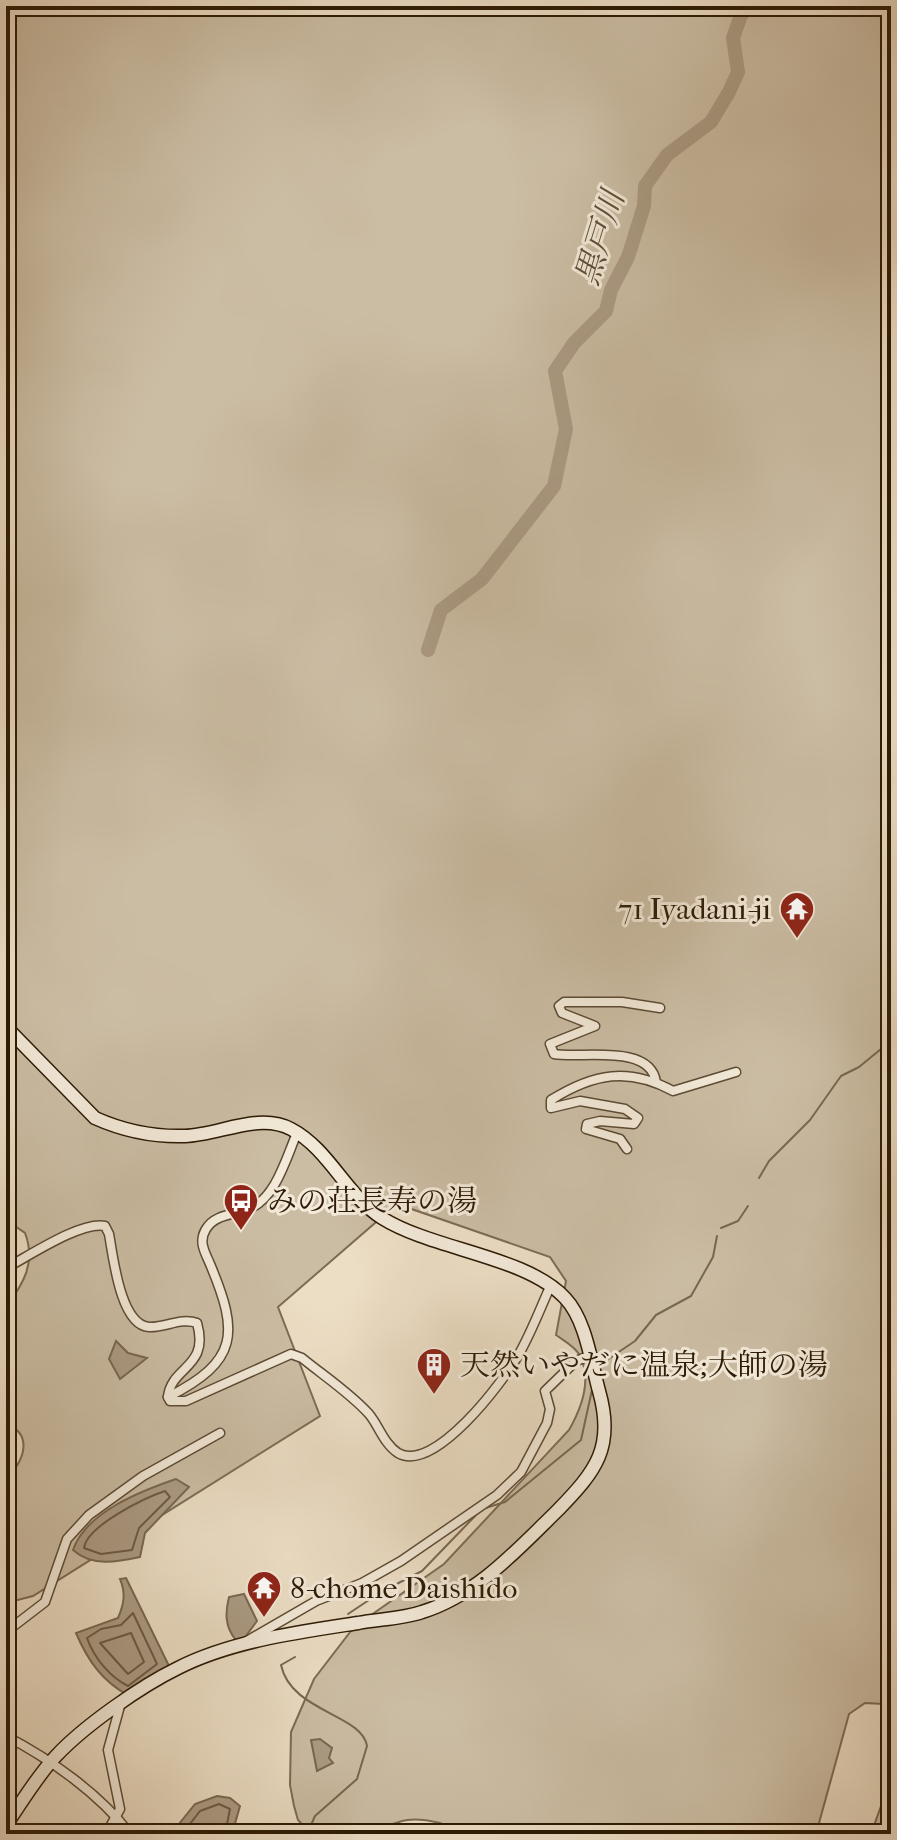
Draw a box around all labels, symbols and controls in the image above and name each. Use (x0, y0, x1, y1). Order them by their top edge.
water label: 黒戸川 (568, 184, 633, 289)
temple icon: 71 Iyadani-ji (778, 890, 816, 940)
place label: 71 Iyadani-ji (618, 892, 771, 927)
bus stop icon: みの荘長寿の湯 (222, 1182, 260, 1232)
place label: みの荘長寿の湯 (267, 1184, 477, 1219)
building icon: 天然いやだに温泉;大師の湯 (415, 1346, 453, 1396)
place label: 天然いやだに温泉;大師の湯 (460, 1348, 828, 1383)
temple icon: 8-chome Daishido (245, 1569, 283, 1619)
place label: 8-chome Daishido (290, 1571, 517, 1606)

